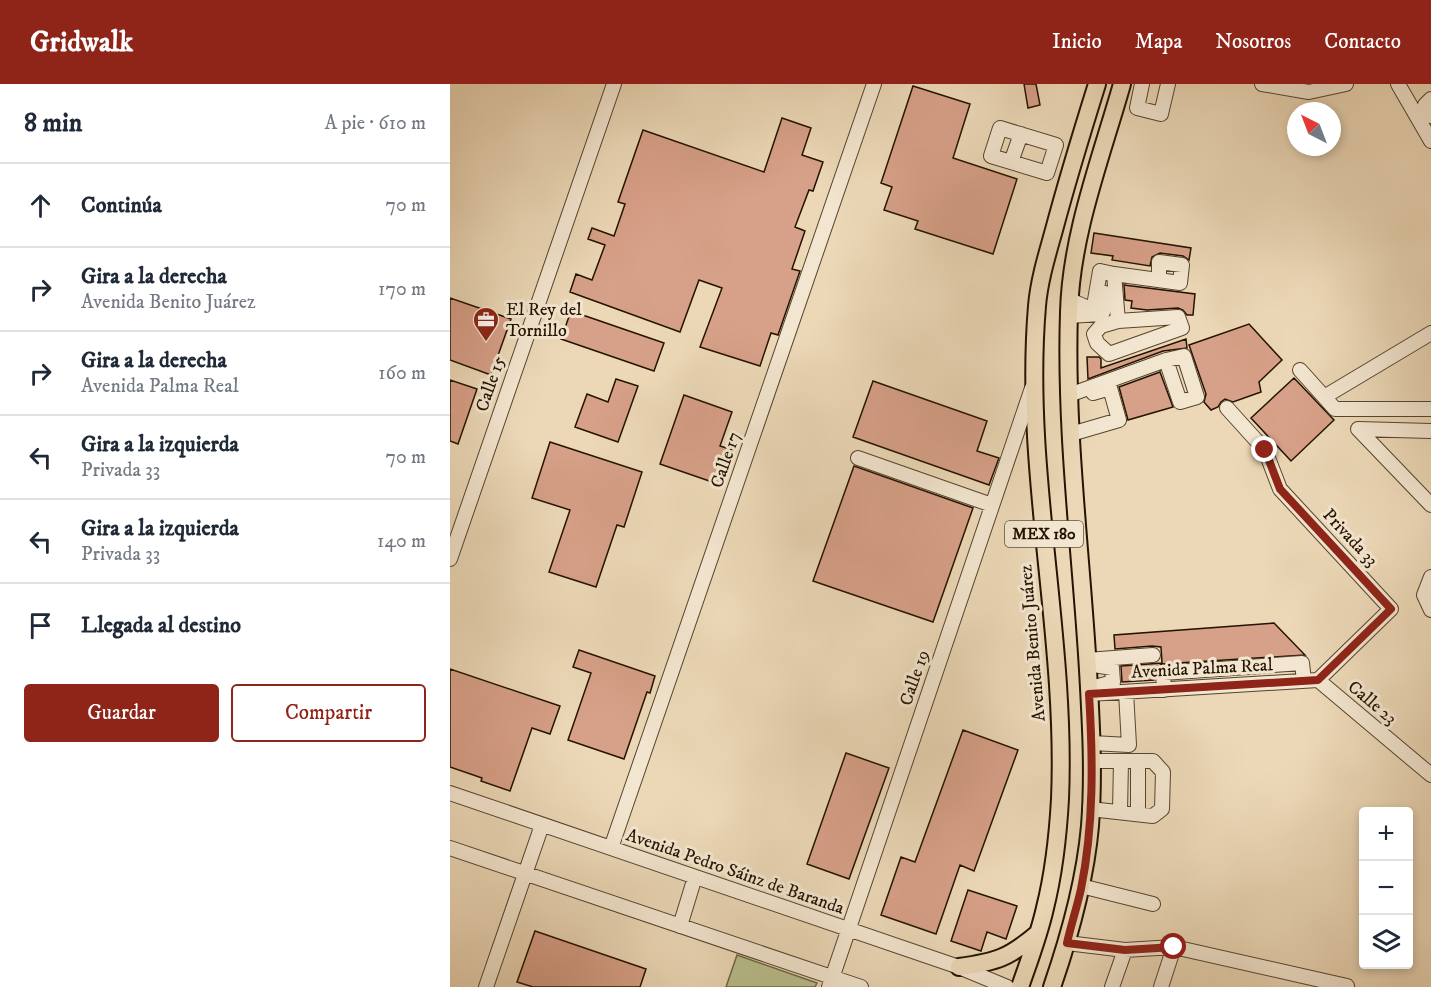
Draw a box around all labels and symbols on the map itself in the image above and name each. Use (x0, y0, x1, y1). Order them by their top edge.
north arrow (1287, 102, 1341, 156)
place label: El Rey del Tornillo (506, 299, 582, 342)
office icon: El Rey del Tornillo (471, 305, 501, 343)
street label: Calle 15 (471, 353, 511, 415)
street label: Calle 17 (706, 429, 746, 491)
route end (1251, 436, 1277, 462)
street label: Privada 33 (1318, 504, 1382, 572)
road number: MEX 180 (1005, 521, 1083, 547)
street label: Avenida Benito Juárez (1015, 564, 1051, 722)
street label: Calle 19 (895, 647, 935, 709)
street label: Avenida Palma Real (1131, 654, 1274, 684)
street label: Calle 23 (1343, 676, 1401, 730)
street label: Avenida Pedro Sáinz de Baranda (623, 824, 847, 920)
route start (1160, 933, 1186, 959)

